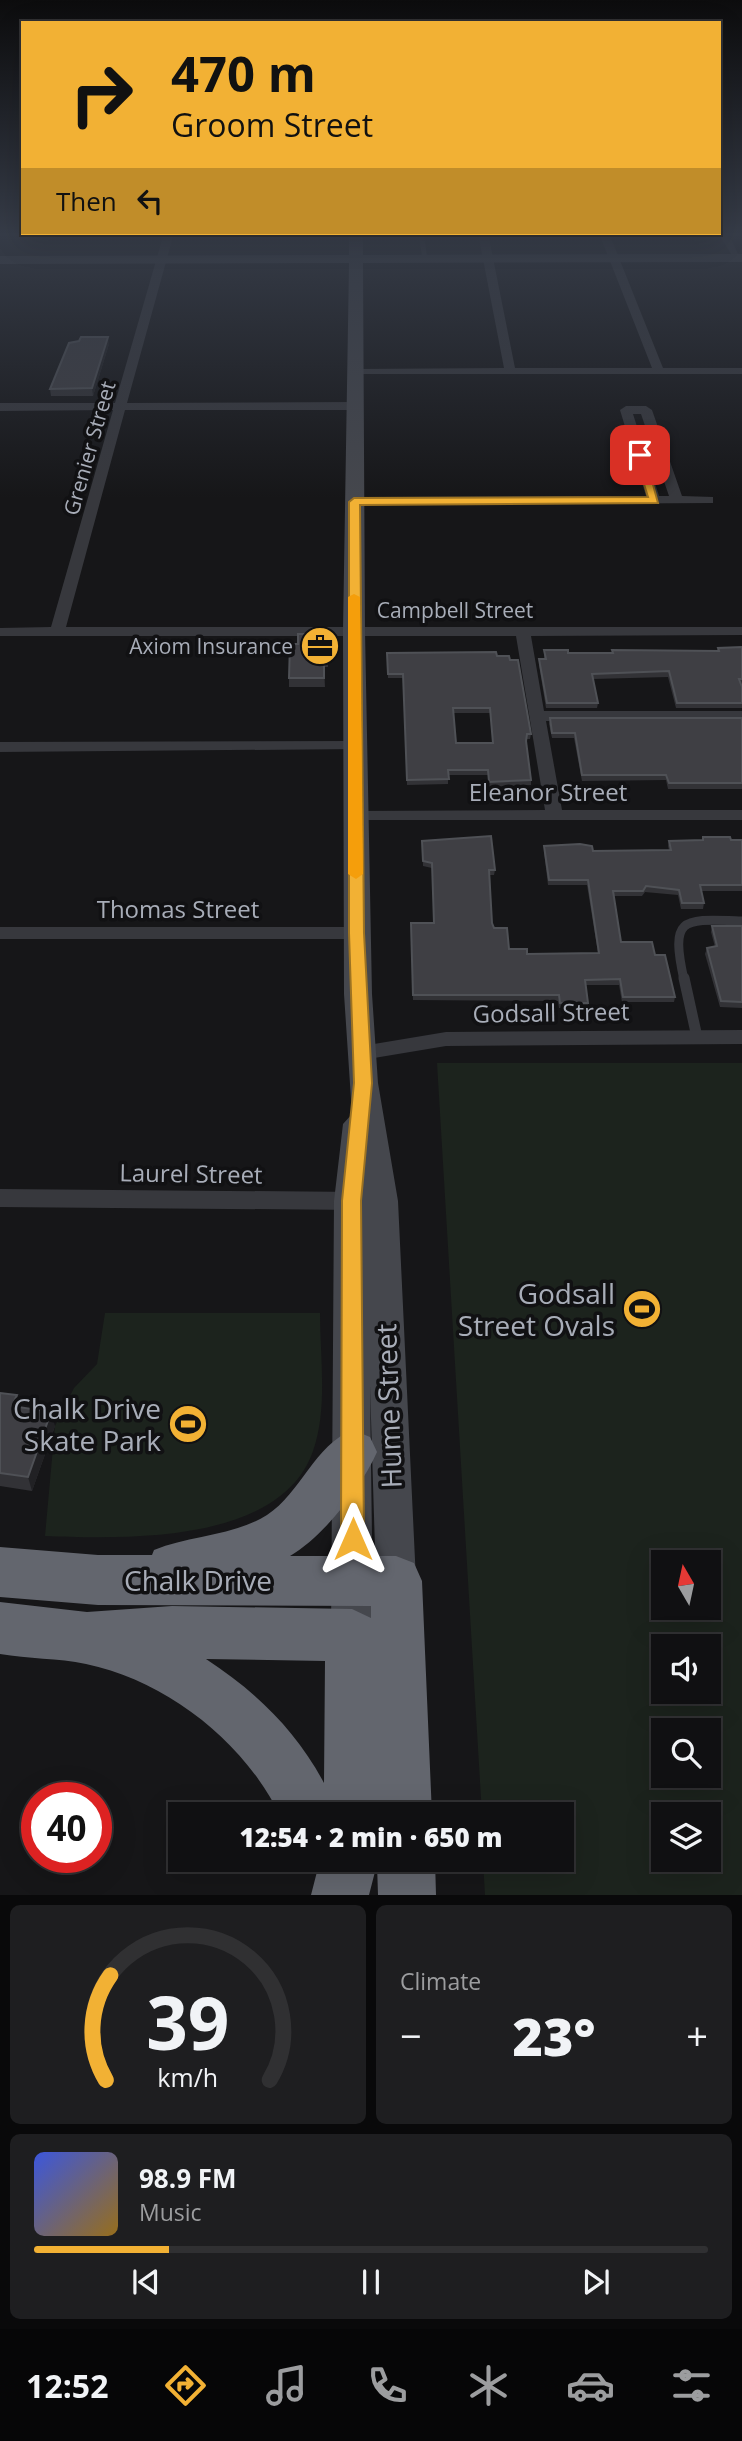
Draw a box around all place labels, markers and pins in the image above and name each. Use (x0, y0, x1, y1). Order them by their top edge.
pin (610, 425, 670, 485)
office icon: Axiom Insurance (299, 625, 341, 667)
place label: Axiom Insurance (129, 632, 293, 660)
place label: Godsall Street Ovals (458, 1274, 615, 1344)
sports icon: Godsall Street Ovals (621, 1288, 663, 1330)
place label: Chalk Drive Skate Park (13, 1389, 161, 1459)
sports icon: Chalk Drive Skate Park (167, 1403, 209, 1445)

